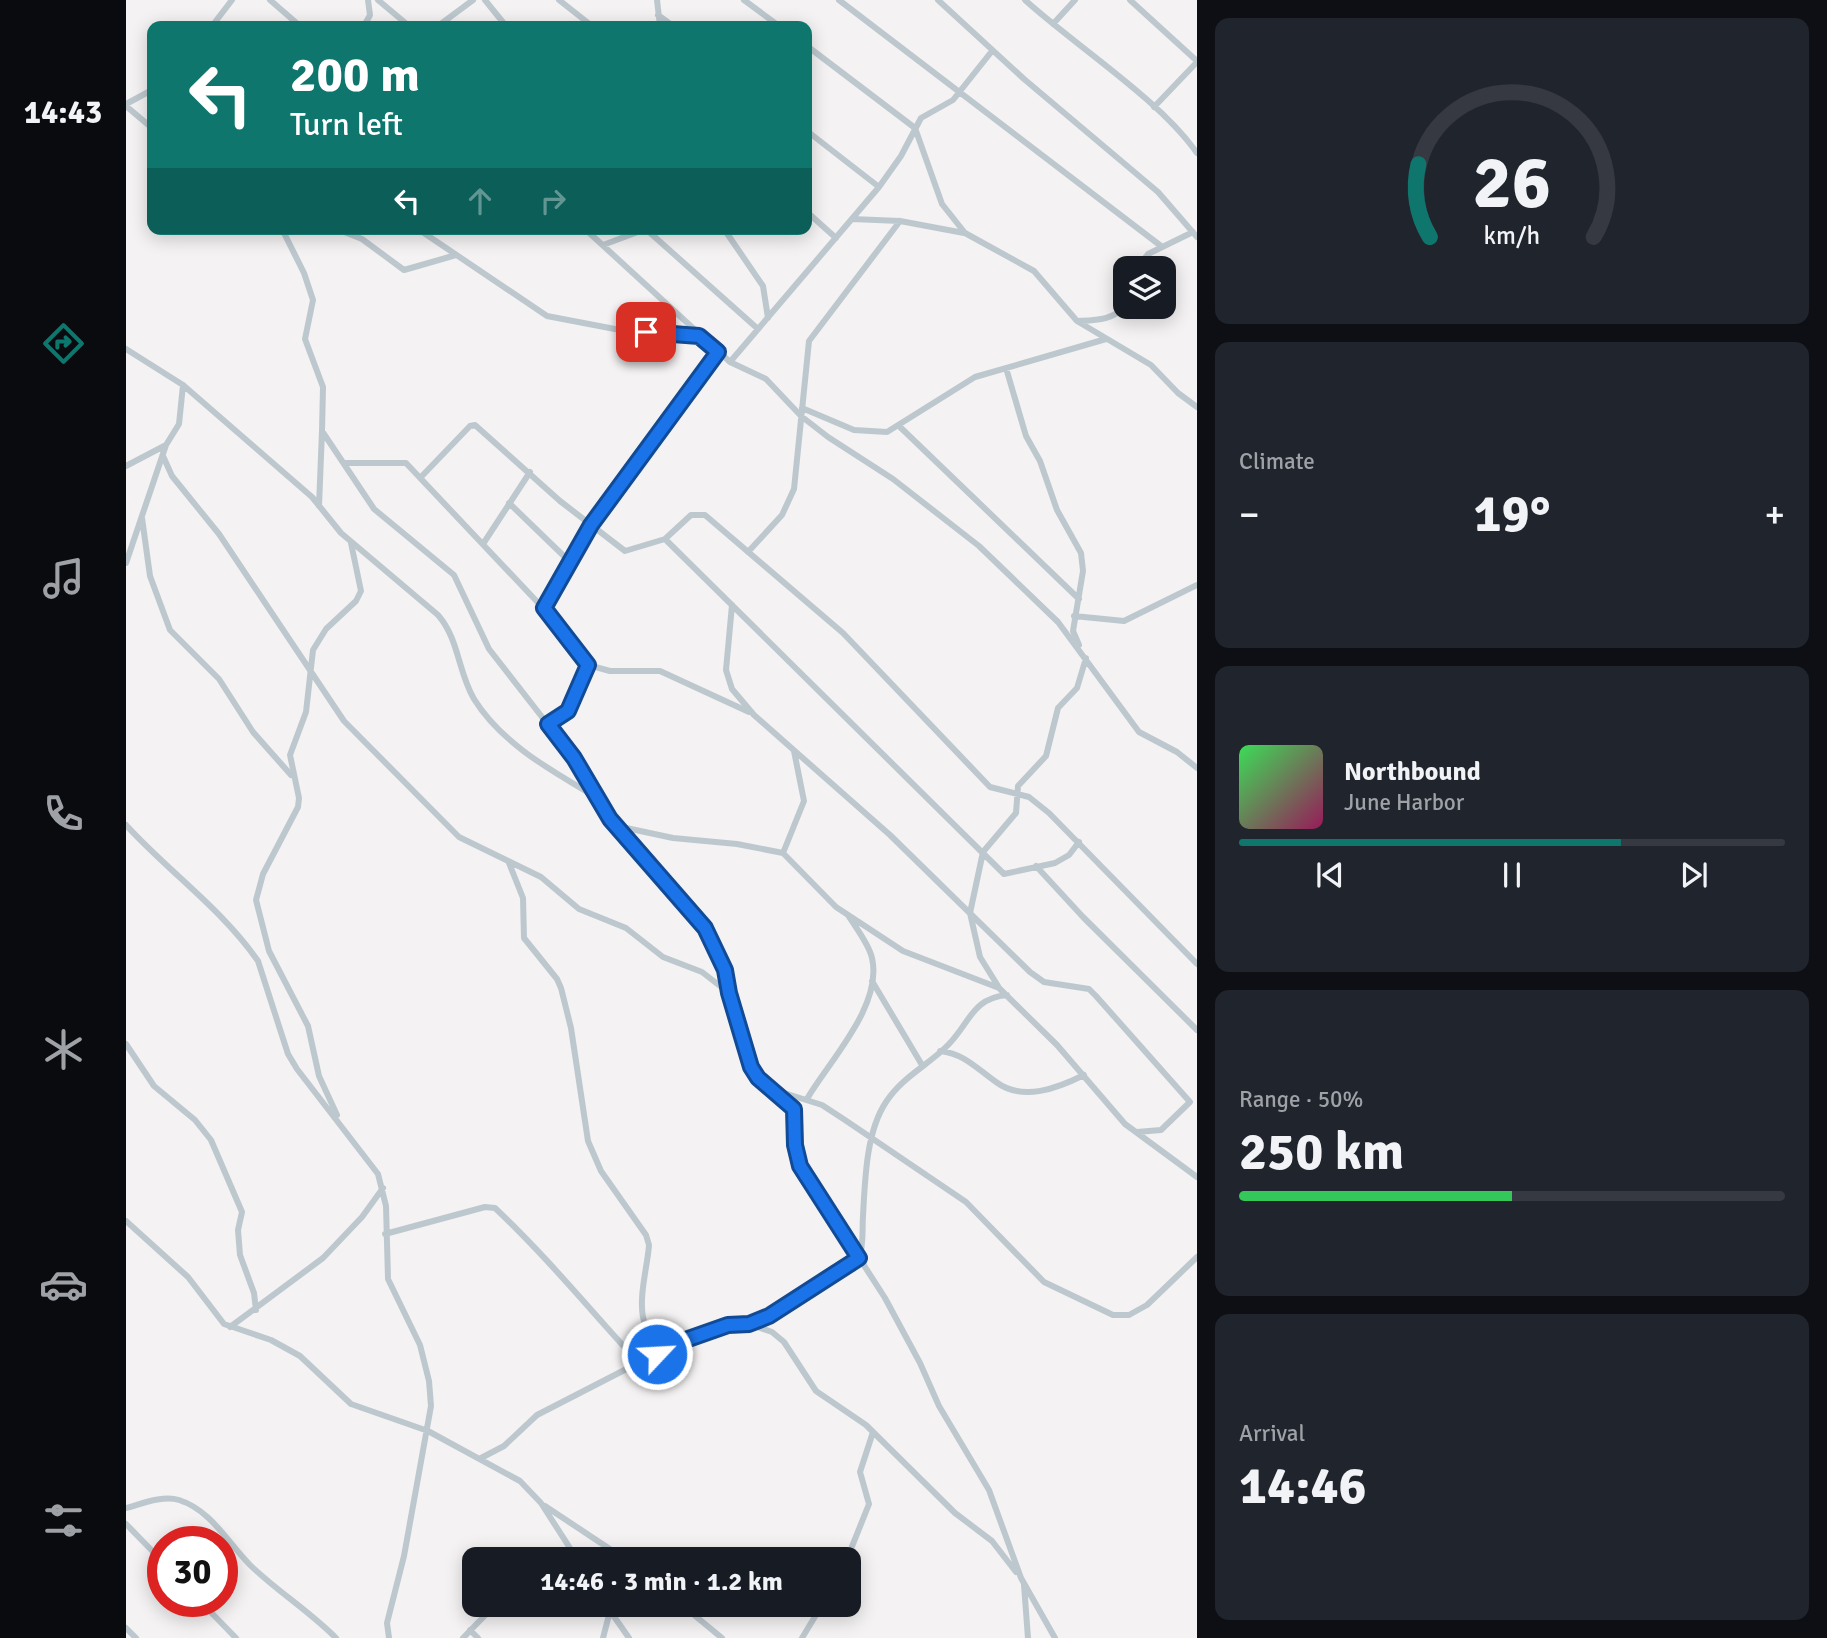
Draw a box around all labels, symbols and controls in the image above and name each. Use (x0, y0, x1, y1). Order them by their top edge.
text: 200 m (290, 45, 420, 105)
icon: left (175, 49, 266, 140)
text: 14:43 (24, 93, 102, 132)
text: Turn left (290, 105, 403, 144)
text: 26 (1473, 139, 1551, 228)
icon: left (388, 182, 426, 220)
icon: ahead (461, 182, 499, 220)
icon: right (534, 182, 572, 220)
text: km/h (1484, 220, 1540, 251)
map controls (1113, 256, 1176, 319)
button: layers (1113, 256, 1176, 319)
pin (616, 302, 676, 362)
icon: arrive (627, 313, 665, 351)
icon: directions (39, 319, 88, 368)
text: Climate (1239, 447, 1315, 476)
text: 19° (1474, 482, 1550, 546)
text: − (1239, 491, 1260, 538)
text: + (1764, 491, 1785, 538)
icon: music (39, 554, 88, 603)
text: Northbound (1344, 756, 1481, 788)
text: June Harbor (1344, 788, 1464, 817)
icon: phone (39, 789, 88, 838)
icon: previous (1311, 856, 1349, 894)
icon: pause (1493, 856, 1531, 894)
icon: next (1675, 856, 1713, 894)
icon: climate (39, 1025, 88, 1074)
text: Range · 50% (1239, 1085, 1363, 1114)
text: 250 km (1239, 1120, 1404, 1184)
icon: car (39, 1260, 88, 1309)
position arrow (620, 1317, 694, 1391)
text: Arrival (1239, 1419, 1305, 1448)
text: 14:46 (1239, 1454, 1367, 1518)
icon: filters (39, 1496, 88, 1545)
speed limit sign: 30 (147, 1526, 238, 1617)
text: 14:46 · 3 min · 1.2 km (540, 1566, 783, 1598)

